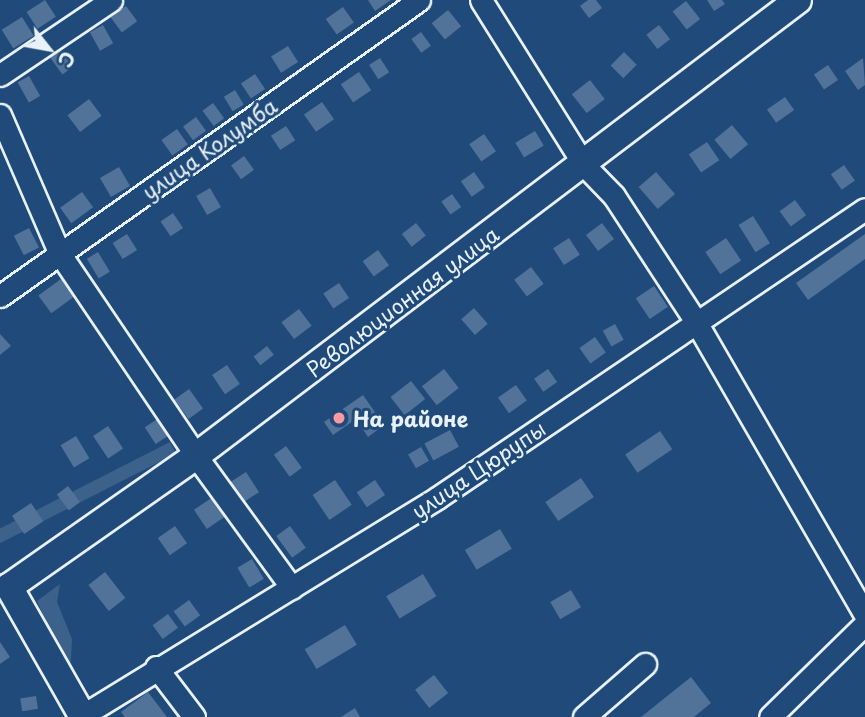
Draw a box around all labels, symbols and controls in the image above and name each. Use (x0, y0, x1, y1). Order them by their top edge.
north arrow (14, 14, 84, 84)
text: С (51, 46, 83, 73)
street label: улица Колумба (136, 92, 282, 204)
street label: Революционная улица (301, 220, 503, 382)
place label: На районе (353, 405, 468, 431)
marker: На районе (331, 410, 347, 426)
street label: улица Цюрупы (406, 415, 550, 523)

